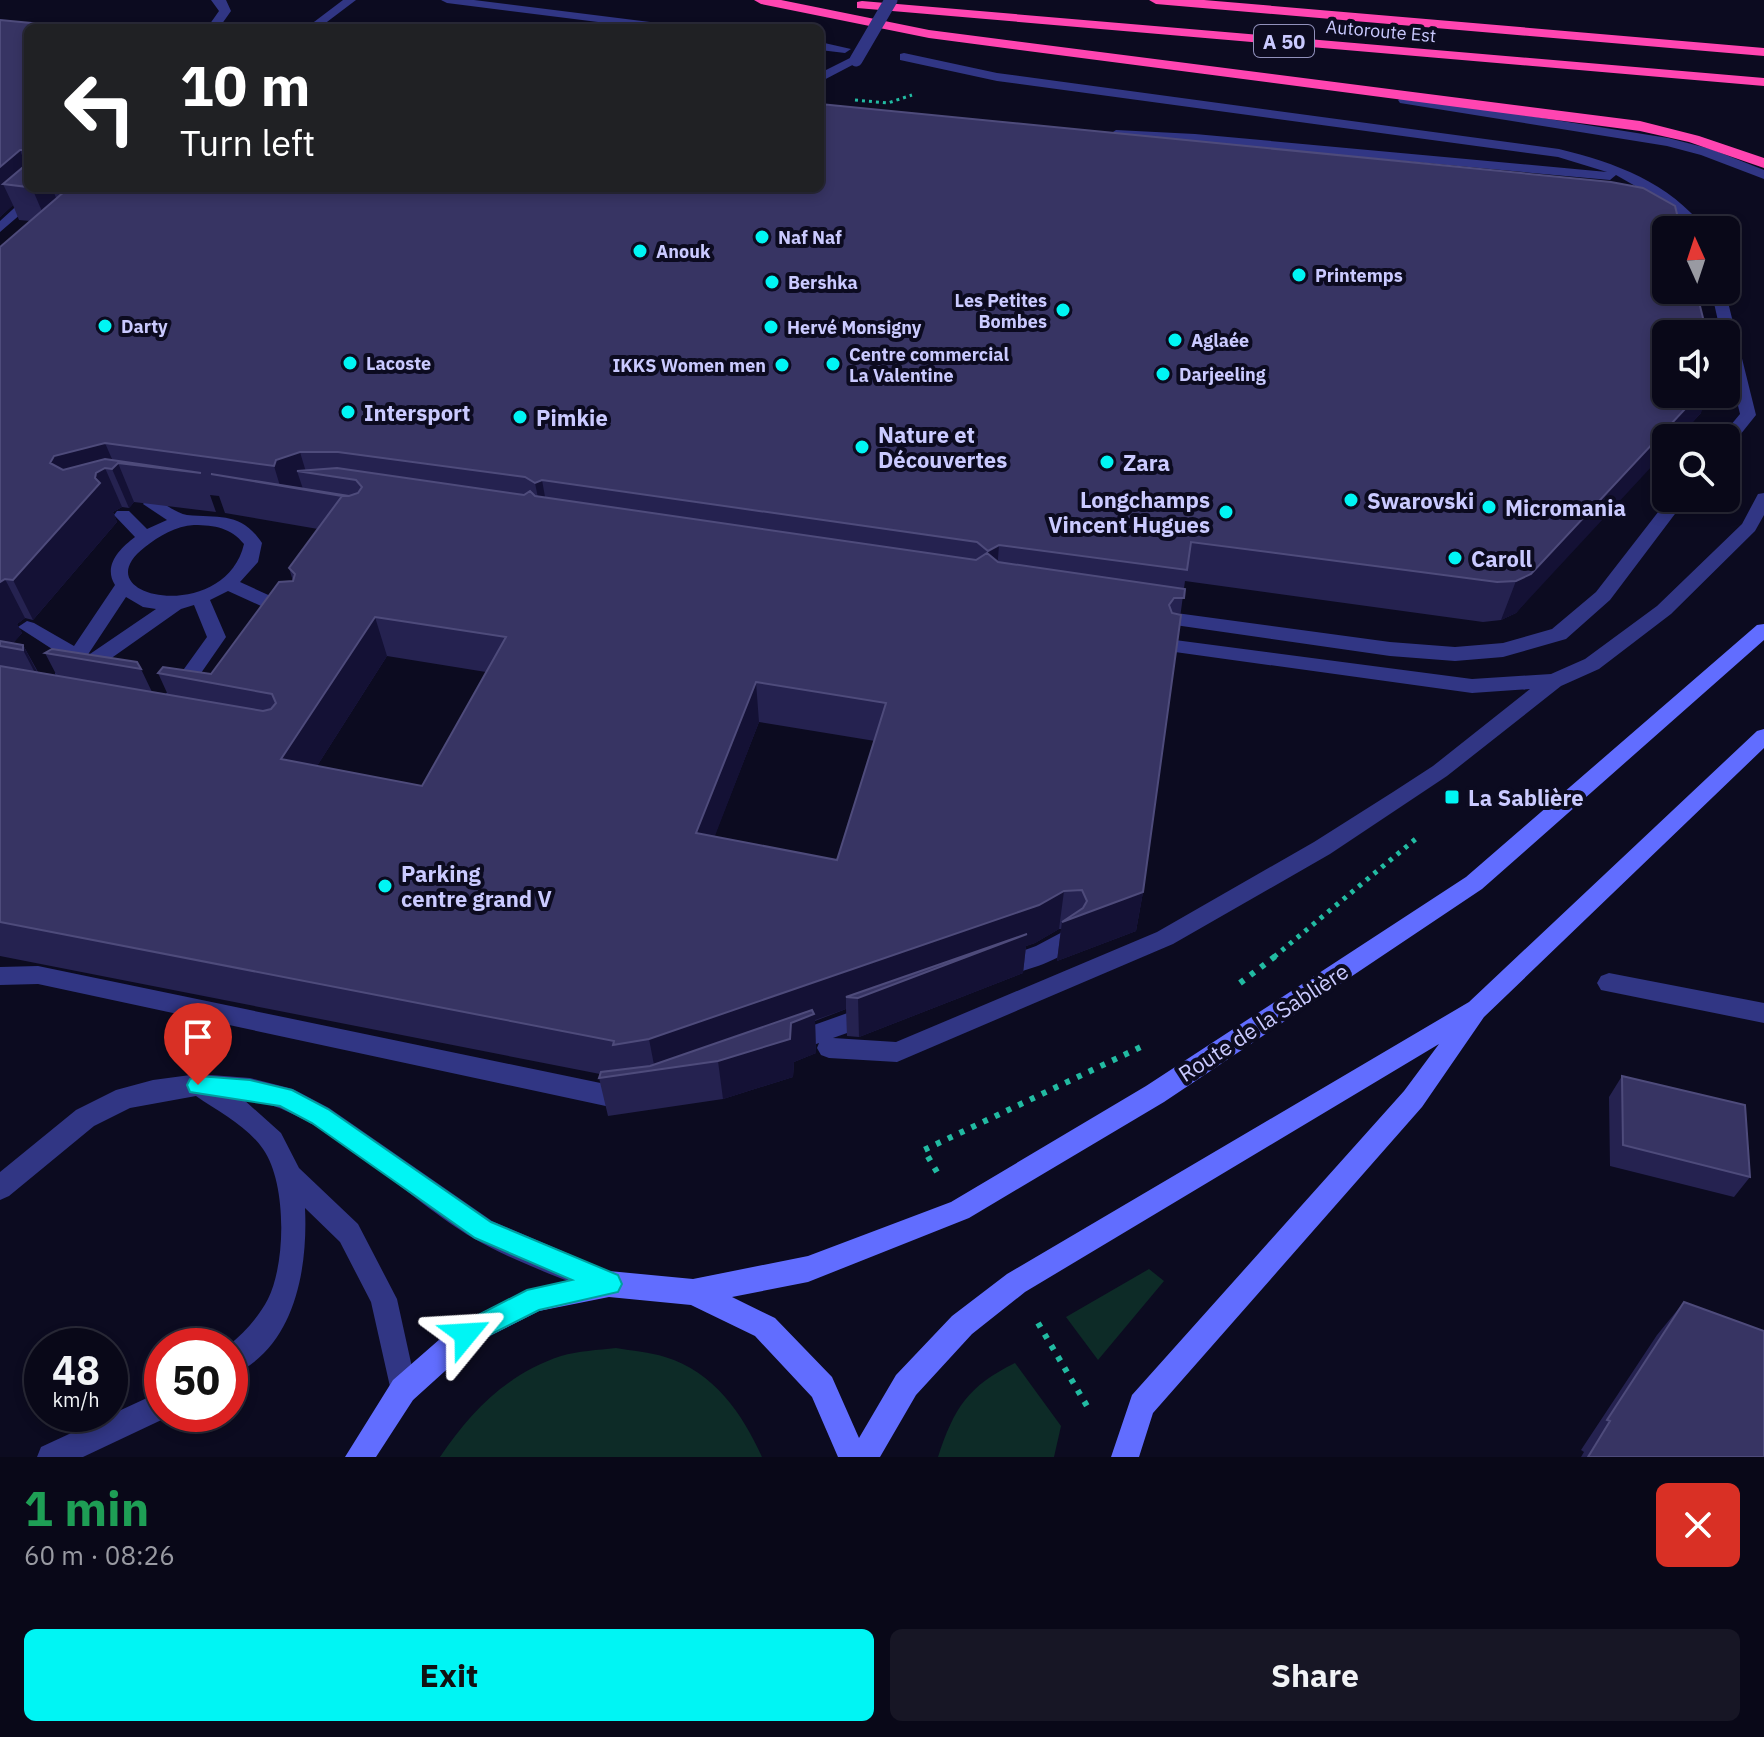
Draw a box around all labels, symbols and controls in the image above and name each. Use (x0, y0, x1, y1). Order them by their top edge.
street label: Autoroute Est (1325, 15, 1437, 47)
road number: A 50 (1254, 25, 1314, 57)
text: 10 m (180, 49, 310, 121)
icon: left (48, 56, 152, 160)
text: Turn left (180, 119, 315, 166)
north arrow (1652, 216, 1740, 304)
map controls (1652, 216, 1740, 512)
place label: Naf Naf (778, 226, 842, 249)
marker: Naf Naf (753, 228, 771, 246)
place label: Anouk (656, 240, 711, 263)
marker: Anouk (631, 242, 649, 260)
place label: Printemps (1315, 264, 1403, 287)
marker: Printemps (1290, 266, 1308, 284)
place label: Bershka (788, 271, 858, 294)
marker: Bershka (763, 273, 781, 291)
place label: Les Petites Bombes (955, 289, 1047, 333)
marker: Les Petites Bombes (1054, 301, 1072, 319)
place label: Darty (121, 315, 168, 338)
place label: Hervé Monsigny (787, 316, 922, 339)
marker: Darty (96, 317, 114, 335)
marker: Hervé Monsigny (762, 318, 780, 336)
button: sound (1652, 320, 1740, 408)
place label: Aglaée (1191, 329, 1249, 352)
marker: Aglaée (1166, 331, 1184, 349)
place label: Centre commercial La Valentine (849, 343, 1010, 387)
place label: Lacoste (366, 352, 431, 375)
marker: Lacoste (341, 354, 359, 372)
place label: IKKS Women men (613, 354, 766, 377)
marker: Centre commercial La Valentine (824, 355, 842, 373)
marker: IKKS Women men (773, 356, 791, 374)
place label: Darjeeling (1179, 363, 1266, 386)
marker: Darjeeling (1154, 365, 1172, 383)
place label: Intersport (364, 398, 470, 427)
marker: Intersport (339, 403, 357, 421)
place label: Pimkie (536, 403, 608, 432)
marker: Pimkie (511, 408, 529, 426)
place label: Nature et Découvertes (878, 420, 1007, 474)
button: search (1652, 424, 1740, 512)
marker: Nature et Découvertes (853, 438, 871, 456)
place label: Zara (1123, 448, 1170, 477)
marker: Zara (1098, 453, 1116, 471)
place label: Longchamps Vincent Hugues (1048, 485, 1210, 539)
place label: Swarovski (1367, 486, 1474, 515)
marker: Swarovski (1342, 491, 1360, 509)
place label: Micromania (1505, 493, 1626, 522)
marker: Micromania (1480, 498, 1498, 516)
marker: Longchamps Vincent Hugues (1217, 503, 1235, 521)
place label: Caroll (1471, 544, 1533, 573)
marker: Caroll (1446, 549, 1464, 567)
place label: La Sablière (1468, 783, 1584, 812)
marker: La Sablière (1443, 788, 1461, 806)
place label: Parking centre grand V (401, 859, 552, 913)
marker: Parking centre grand V (376, 877, 394, 895)
street label: Route de la Sablière (1172, 956, 1354, 1088)
pin (164, 1003, 232, 1085)
icon: arrive (176, 1015, 220, 1059)
position arrow (424, 1292, 508, 1376)
speed limit sign: 50 (144, 1328, 248, 1432)
text: 48 (52, 1344, 100, 1396)
text: km/h (52, 1386, 100, 1413)
text: 1 min (24, 1477, 149, 1539)
button: close (1656, 1483, 1740, 1567)
text: 60 m · 08:26 (24, 1538, 175, 1572)
button: Exit (24, 1629, 874, 1721)
button: Share (890, 1629, 1740, 1721)

